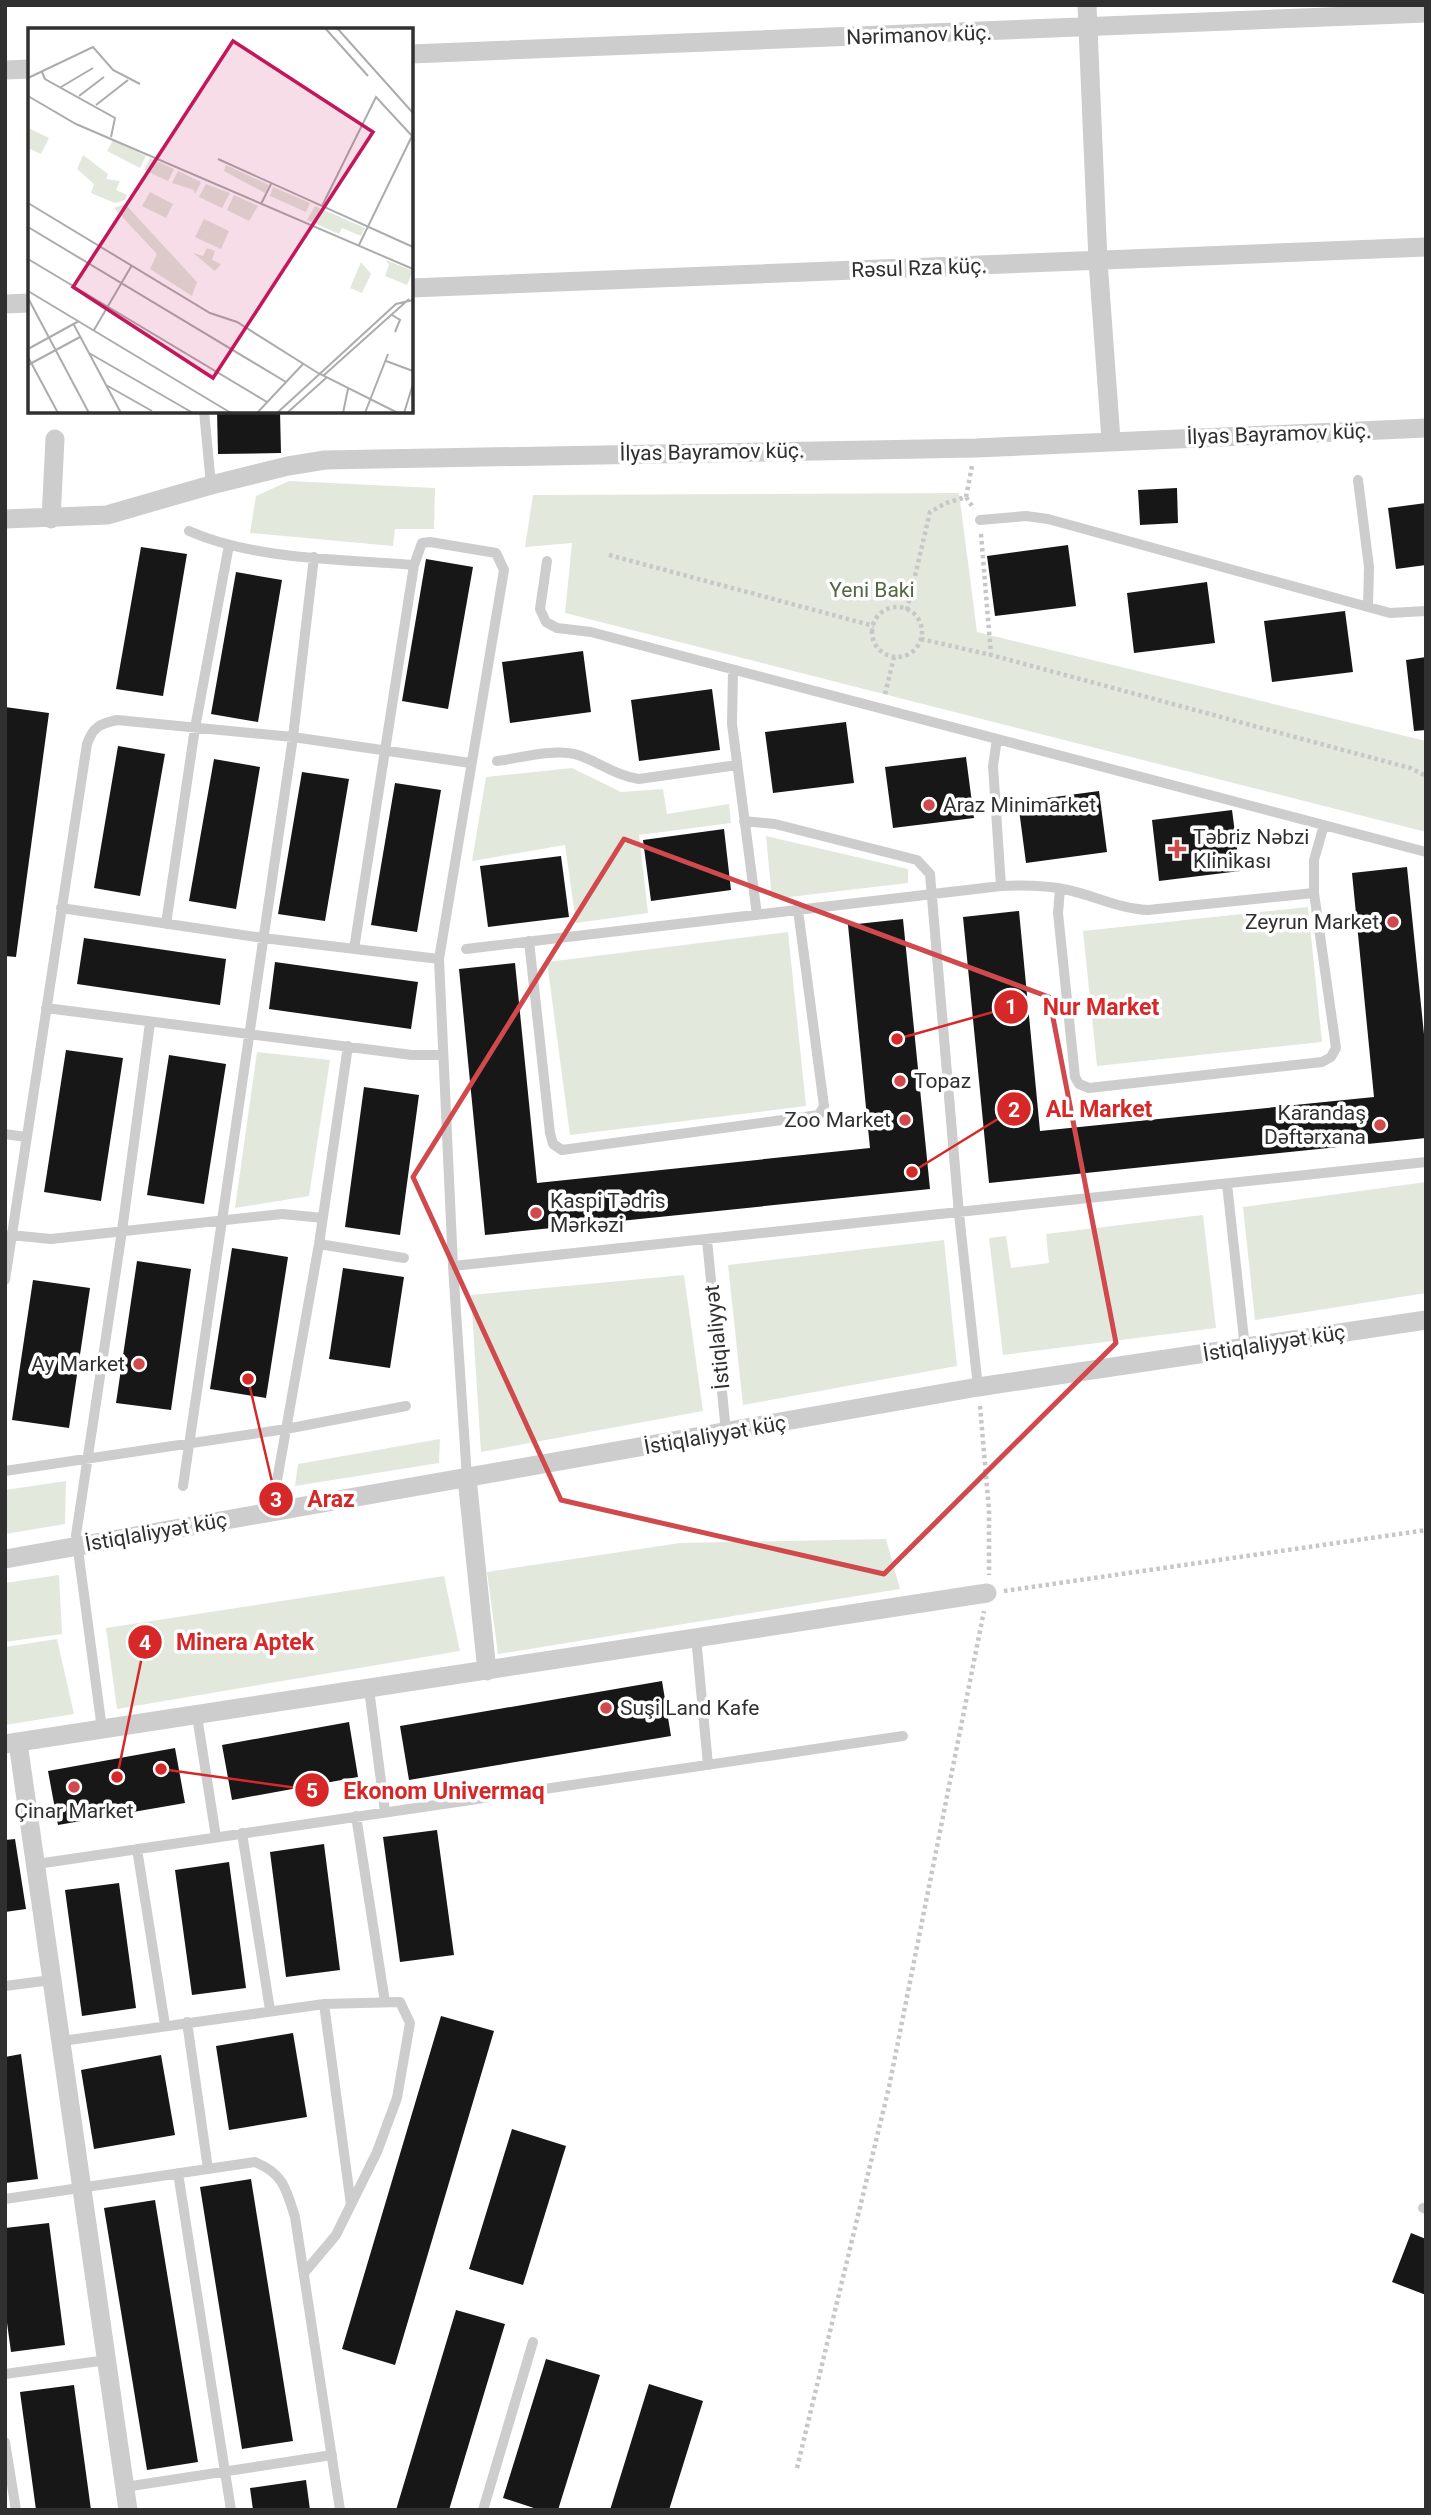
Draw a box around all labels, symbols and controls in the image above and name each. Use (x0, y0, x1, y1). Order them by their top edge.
street label: Nərimanov küç. (846, 20, 992, 50)
inset map (28, 28, 413, 413)
street label: Rəsul Rza küç. (851, 254, 987, 282)
street label: İlyas Bayramov küç. (1186, 419, 1372, 449)
street label: İlyas Bayramov küç. (619, 438, 805, 466)
park label: Yeni Baki (829, 578, 915, 602)
place label: Araz Minimarket (943, 793, 1096, 817)
marker: Araz Minimarket (921, 797, 937, 813)
place label: Təbriz Nəbzi Klinikası (1193, 825, 1309, 873)
marker: Təbriz Nəbzi Klinikası (1167, 839, 1187, 859)
place label: Zeyrun Market (1245, 910, 1379, 934)
marker: Zeyrun Market (1385, 914, 1401, 930)
callout: Nur Market (994, 985, 1173, 1029)
text: Nur Market (1043, 994, 1159, 1021)
text: 1 (1005, 995, 1017, 1019)
place label: Topaz (914, 1069, 971, 1093)
marker: Topaz (892, 1073, 908, 1089)
callout: AL Market (997, 1087, 1167, 1131)
text: AL Market (1046, 1096, 1153, 1123)
text: 2 (1008, 1098, 1020, 1122)
place label: Karandaş Dəftərxana (1264, 1101, 1366, 1149)
place label: Zoo Market (784, 1108, 891, 1132)
marker: Zoo Market (897, 1112, 913, 1128)
marker: Karandaş Dəftərxana (1372, 1117, 1388, 1133)
place label: Kaspi Tədris Mərkəzi (550, 1189, 666, 1237)
marker: Kaspi Tədris Mərkəzi (528, 1205, 544, 1221)
street label: İstiqlaliyyət (700, 1283, 734, 1390)
street label: İstiqlaliyyət küç (1201, 1320, 1347, 1366)
place label: Ay Market (31, 1352, 125, 1376)
marker: Ay Market (131, 1356, 147, 1372)
street label: İstiqlaliyyət küç (642, 1411, 788, 1459)
callout: Araz (258, 1477, 369, 1521)
text: Araz (307, 1486, 355, 1513)
text: 3 (270, 1488, 282, 1512)
street label: İstiqlaliyyət küç (83, 1508, 229, 1556)
callout: Minera Aptek (127, 1620, 328, 1664)
text: Minera Aptek (176, 1629, 315, 1656)
text: 4 (139, 1631, 151, 1655)
place label: Suşi Land Kafe (620, 1696, 759, 1720)
marker: Suşi Land Kafe (598, 1700, 614, 1716)
callout: Ekonom Univermaq (294, 1768, 559, 1812)
text: Ekonom Univermaq (343, 1778, 545, 1805)
marker: Çinar Market (66, 1779, 82, 1795)
text: 5 (306, 1779, 318, 1803)
place label: Çinar Market (14, 1799, 134, 1823)

